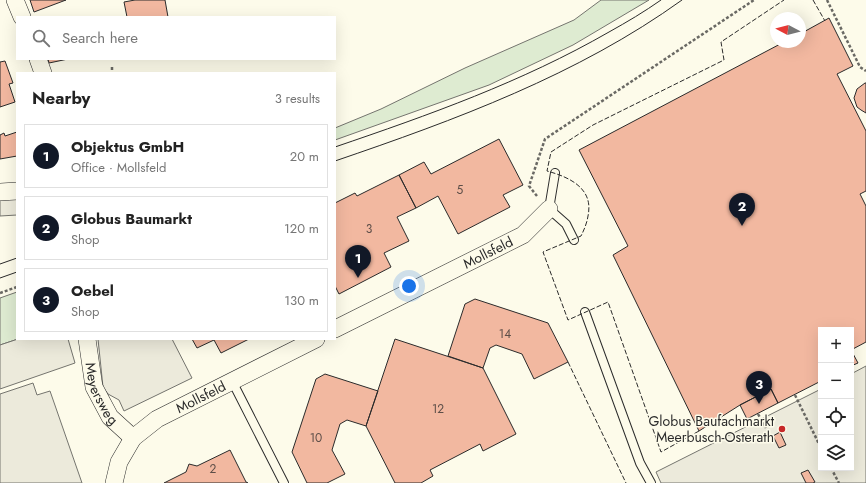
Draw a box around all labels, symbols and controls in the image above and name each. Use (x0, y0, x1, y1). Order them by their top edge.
north arrow (770, 12, 806, 48)
search box (16, 16, 336, 60)
icon: search (30, 27, 52, 49)
text: Search here (62, 27, 138, 49)
text: Nearby (32, 86, 90, 110)
text: 3 results (275, 89, 320, 108)
text: Objektus GmbH (71, 136, 184, 158)
text: 1 (43, 147, 49, 166)
text: 20 m (290, 147, 319, 166)
text: Office · Mollsfeld (71, 158, 166, 177)
house number: 5 (457, 181, 464, 199)
pin: 2 (729, 193, 755, 226)
text: Globus Baumarkt (71, 208, 192, 230)
text: 2 (42, 219, 50, 238)
text: 120 m (284, 219, 319, 238)
house number: 3 (366, 220, 373, 238)
text: Shop (71, 230, 99, 249)
street label: Mollsfeld (460, 232, 516, 273)
pin: 1 (345, 245, 371, 278)
your location (399, 276, 419, 296)
text: Oebel (71, 280, 114, 302)
text: 3 (42, 291, 50, 310)
text: 130 m (284, 291, 319, 310)
text: Shop (71, 302, 99, 321)
house number: 14 (499, 325, 511, 343)
map controls (818, 327, 854, 471)
button: + (818, 327, 854, 363)
street label: Meyersweg (81, 361, 122, 430)
button: − (818, 363, 854, 399)
pin: 3 (746, 371, 772, 404)
street label: Mollsfeld (172, 376, 229, 418)
button: locate (818, 399, 854, 435)
house number: 12 (432, 400, 444, 418)
place label: Globus Baufachmarkt Meerbusch-Osterath (648, 411, 775, 447)
marker: Globus Baufachmarkt Meerbusch-Osterath (777, 424, 787, 434)
house number: 10 (310, 429, 322, 447)
button: layers (818, 435, 854, 471)
house number: 2 (210, 460, 217, 478)

